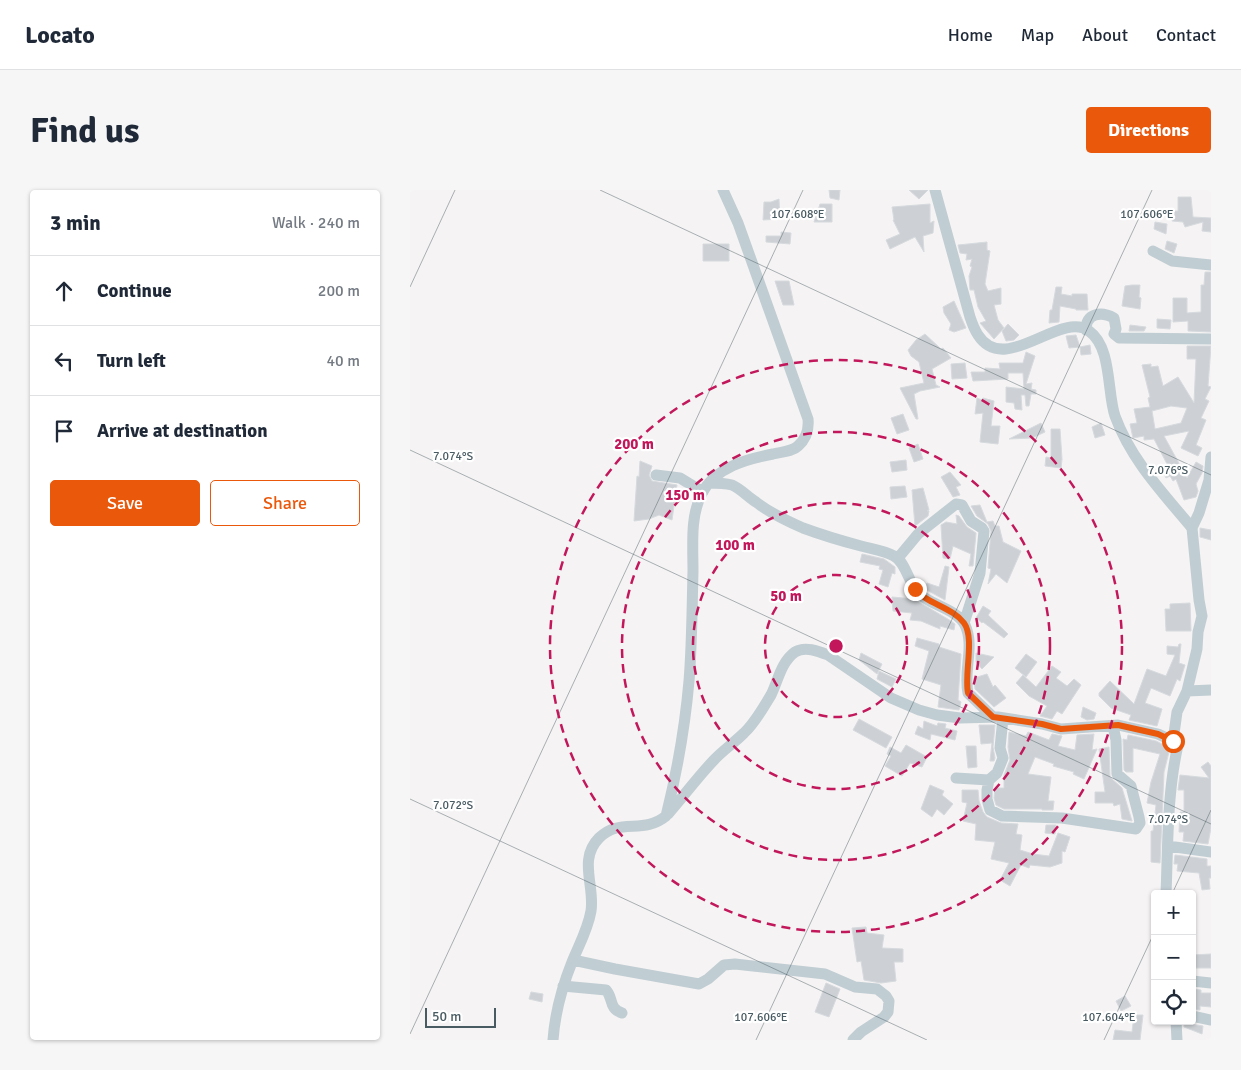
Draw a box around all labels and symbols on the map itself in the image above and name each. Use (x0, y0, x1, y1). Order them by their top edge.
text: 107.608°E (771, 207, 825, 222)
text: 107.606°E (1120, 207, 1174, 222)
text: 200 m (614, 435, 654, 453)
text: 7.074°S (433, 449, 473, 464)
text: 7.076°S (1148, 463, 1188, 478)
text: 150 m (665, 486, 705, 504)
text: 100 m (715, 536, 755, 554)
route end (904, 578, 927, 601)
text: 50 m (770, 587, 802, 605)
centre of rings (827, 637, 845, 655)
route start (1162, 730, 1185, 753)
text: 7.072°S (433, 798, 473, 813)
text: 7.074°S (1148, 812, 1188, 827)
scale bar (425, 1005, 496, 1028)
text: 107.606°E (734, 1010, 788, 1025)
text: 107.604°E (1082, 1010, 1136, 1025)

